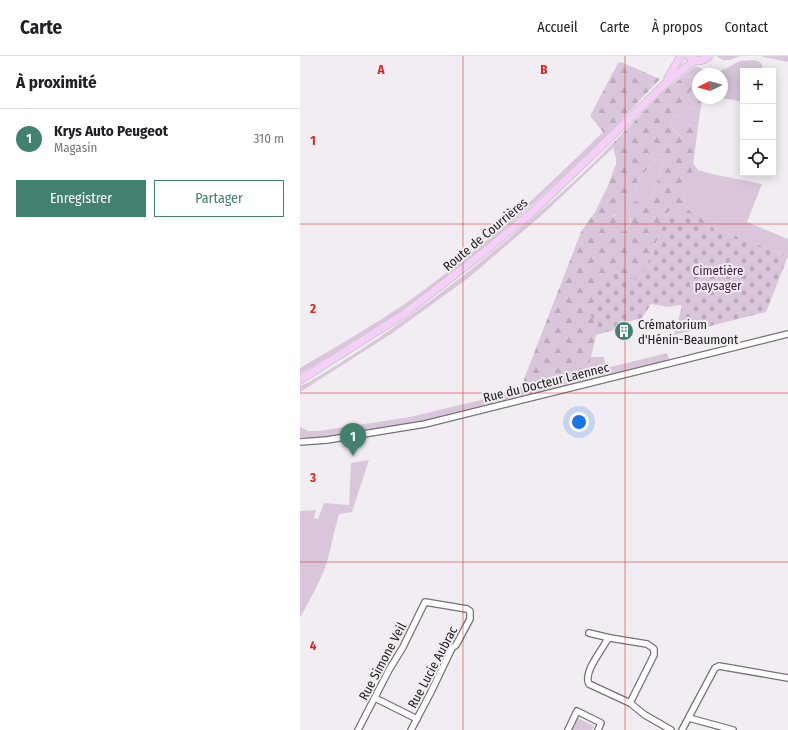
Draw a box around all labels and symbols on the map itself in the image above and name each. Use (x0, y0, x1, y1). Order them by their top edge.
text: A (376, 62, 385, 77)
text: B (540, 62, 548, 77)
north arrow (692, 68, 728, 104)
text: 1 (310, 133, 316, 148)
street label: Route de Courrières (440, 194, 531, 274)
park label: Cimetière paysager (693, 263, 743, 293)
text: 2 (309, 301, 316, 316)
place label: Crématorium d'Hénin-Beaumont (638, 317, 739, 347)
building icon: Crématorium d'Hénin-Beaumont (613, 320, 635, 342)
street label: Rue du Docteur Laennec (482, 359, 611, 405)
your location (569, 412, 589, 432)
pin: 1 (340, 423, 366, 456)
text: 3 (309, 470, 316, 485)
street label: Rue Simone Veil (356, 619, 409, 703)
street label: Rue Lucie Aubrac (405, 623, 461, 711)
text: 4 (310, 638, 317, 653)

